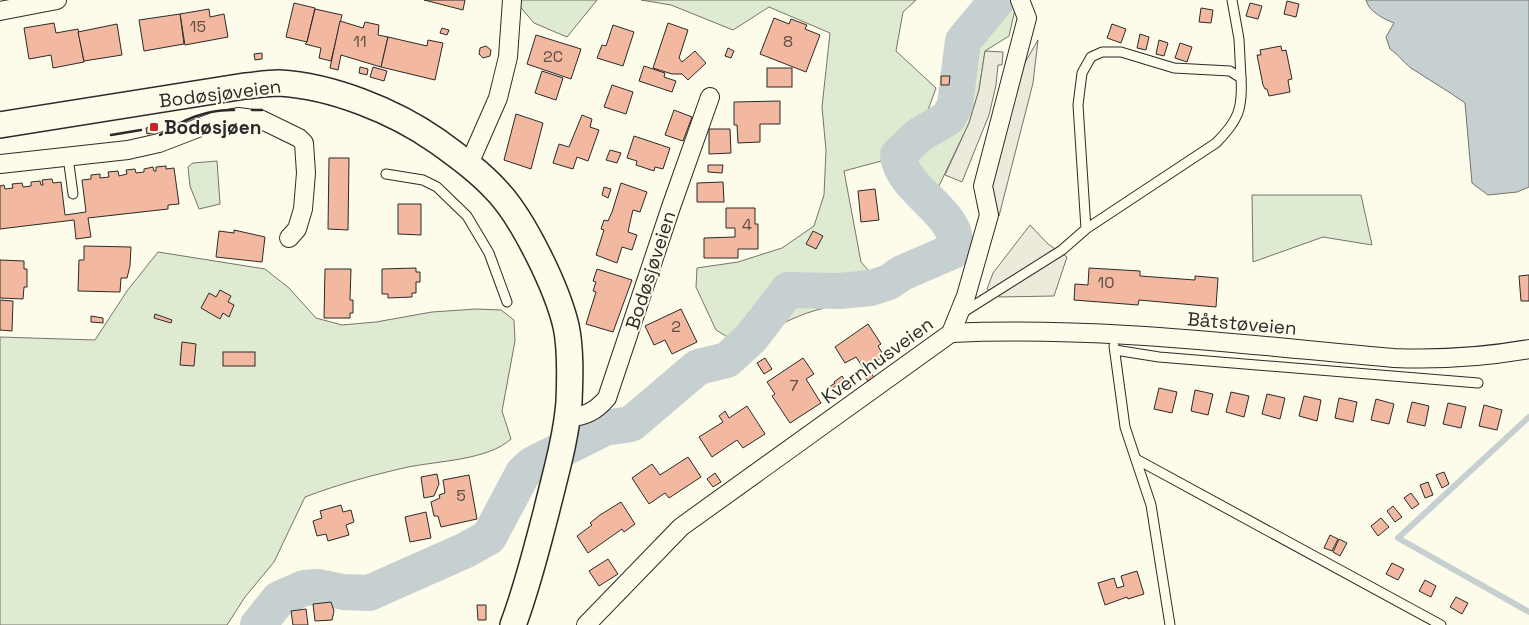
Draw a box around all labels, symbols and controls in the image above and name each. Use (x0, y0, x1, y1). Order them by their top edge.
house number: 15 (190, 16, 206, 37)
house number: 11 (353, 31, 367, 52)
house number: 8 (783, 31, 793, 52)
house number: 2C (543, 46, 563, 67)
street label: Bodøsjøveien (157, 74, 283, 113)
place label: Bodøsjøen (164, 115, 261, 140)
marker: Bodøsjøen (148, 121, 160, 133)
street label: Bodøsjøveien (620, 208, 681, 333)
house number: 4 (742, 214, 752, 235)
house number: 10 (1098, 272, 1114, 293)
street label: Båtstøveien (1186, 306, 1298, 341)
street label: Kvernhusveien (816, 311, 938, 409)
house number: 2 (671, 316, 681, 337)
house number: 7 (789, 375, 799, 396)
house number: 5 (456, 485, 466, 506)

